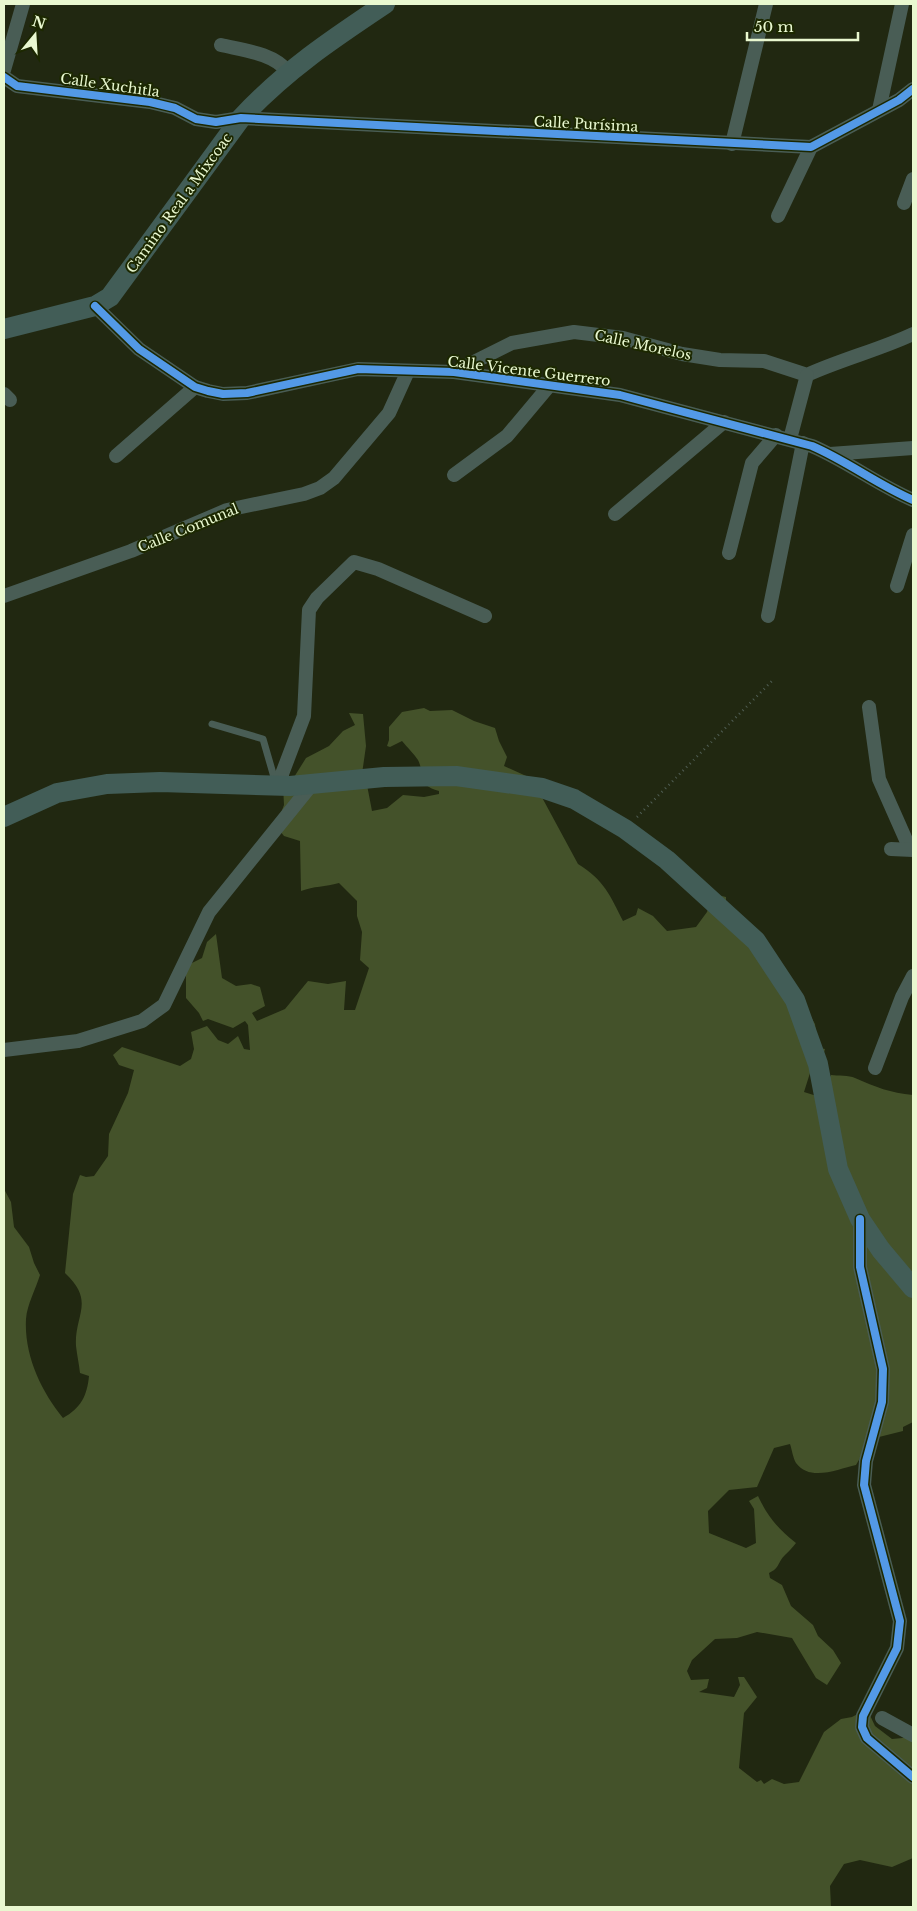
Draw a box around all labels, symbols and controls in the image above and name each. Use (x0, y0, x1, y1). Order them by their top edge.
north arrow (10, 10, 60, 60)
scale bar (747, 10, 858, 42)
text: N (30, 12, 48, 33)
text: 50 m (754, 17, 794, 36)
street label: Calle Xuchitla (59, 69, 161, 101)
street label: Calle Purísima (533, 112, 639, 136)
street label: Camino Real a Mixcoac (122, 129, 236, 277)
street label: Calle Morelos (593, 326, 693, 364)
street label: Calle Vicente Guerrero (446, 352, 612, 390)
street label: Calle Comunal (135, 499, 241, 556)

